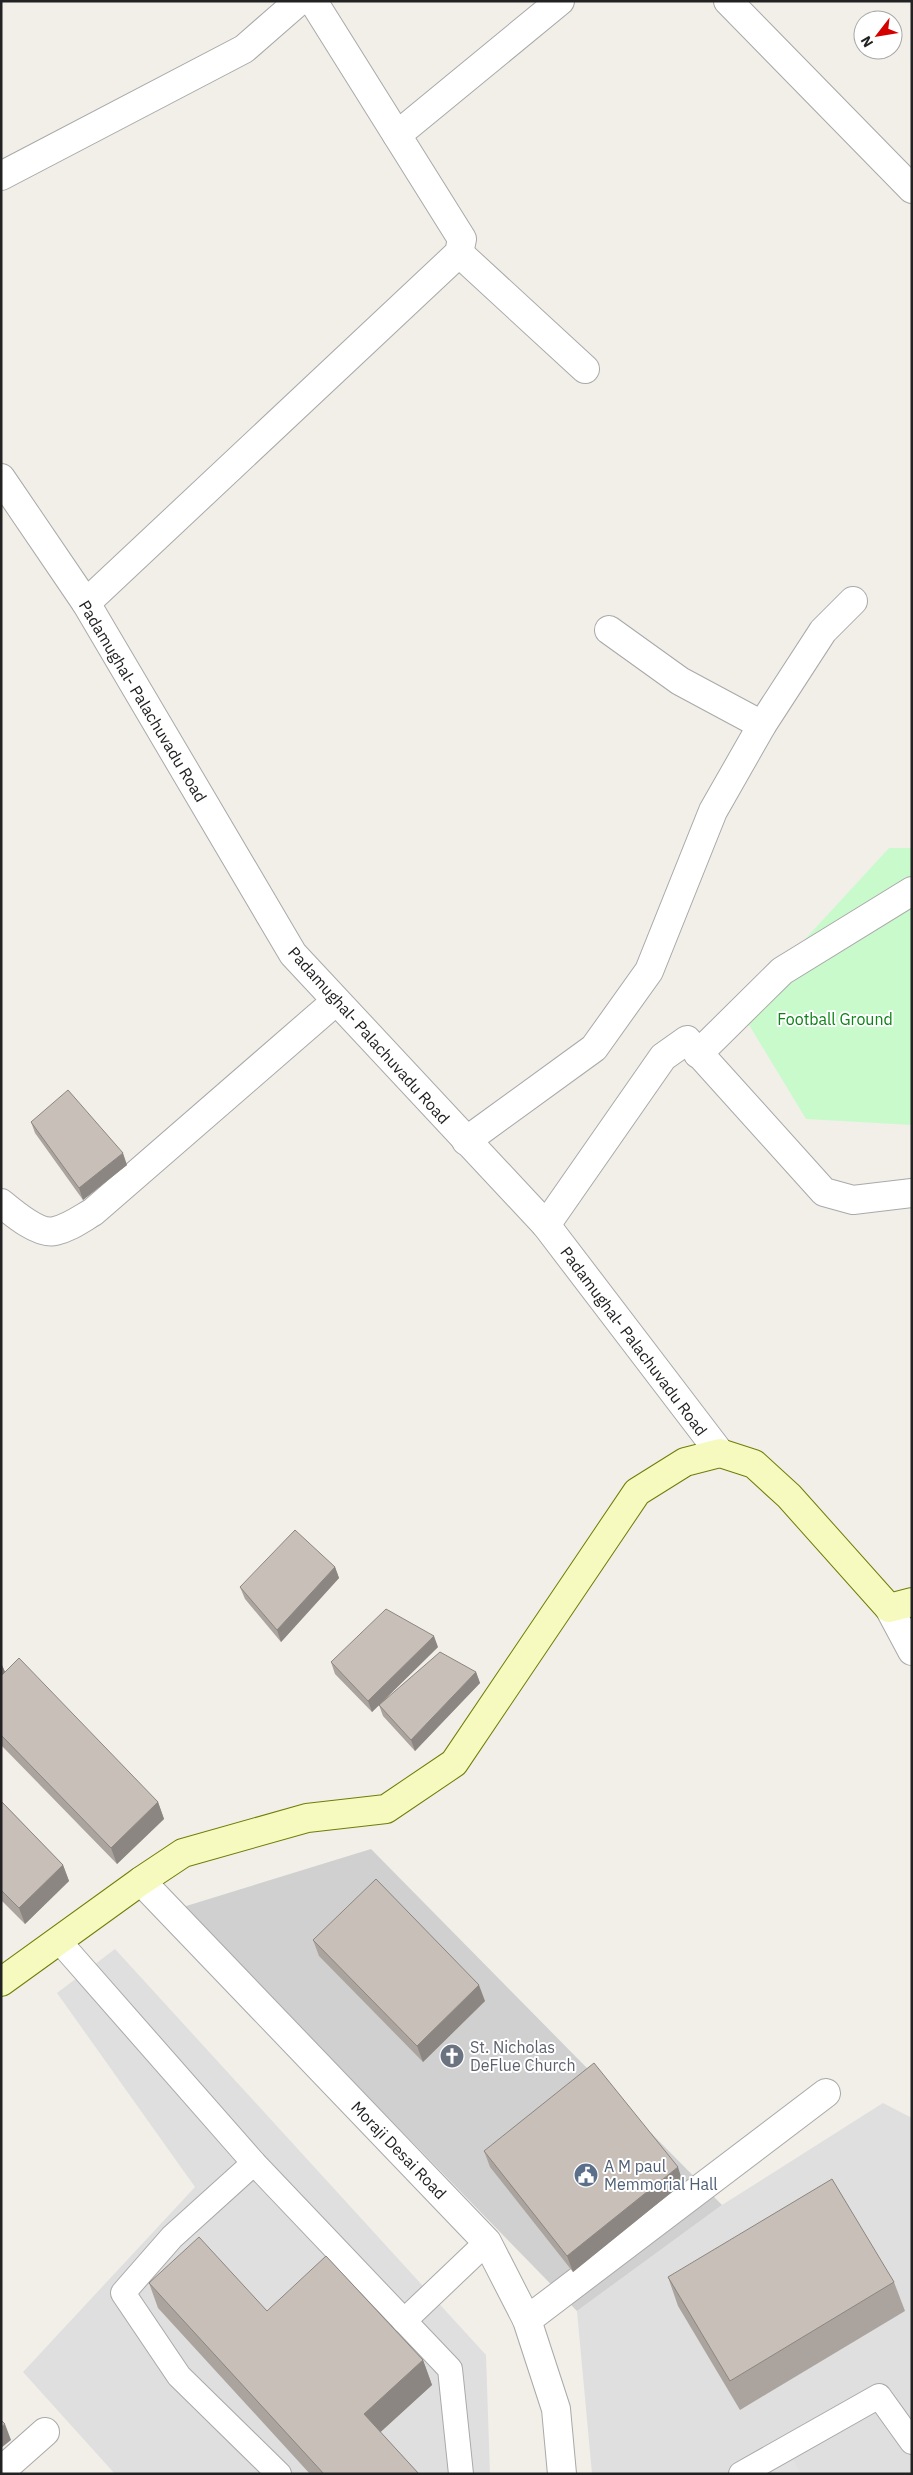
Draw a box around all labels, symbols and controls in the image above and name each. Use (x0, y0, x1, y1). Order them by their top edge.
north arrow (853, 10, 903, 60)
text: N (857, 33, 877, 51)
street label: Padamughal- Palachuvadu Road (75, 597, 211, 805)
street label: Padamughal- Palachuvadu Road (284, 942, 454, 1128)
park label: Football Ground (777, 1009, 893, 1029)
street label: Padamughal- Palachuvadu Road (556, 1242, 712, 1440)
place label: St. Nicholas DeFlue Church (470, 2037, 576, 2075)
church icon: St. Nicholas DeFlue Church (439, 2043, 465, 2069)
street label: Moraji Desai Road (347, 2097, 451, 2203)
place label: A M paul Memmorial Hall (604, 2156, 718, 2194)
public building icon: A M paul Memmorial Hall (573, 2162, 599, 2188)

